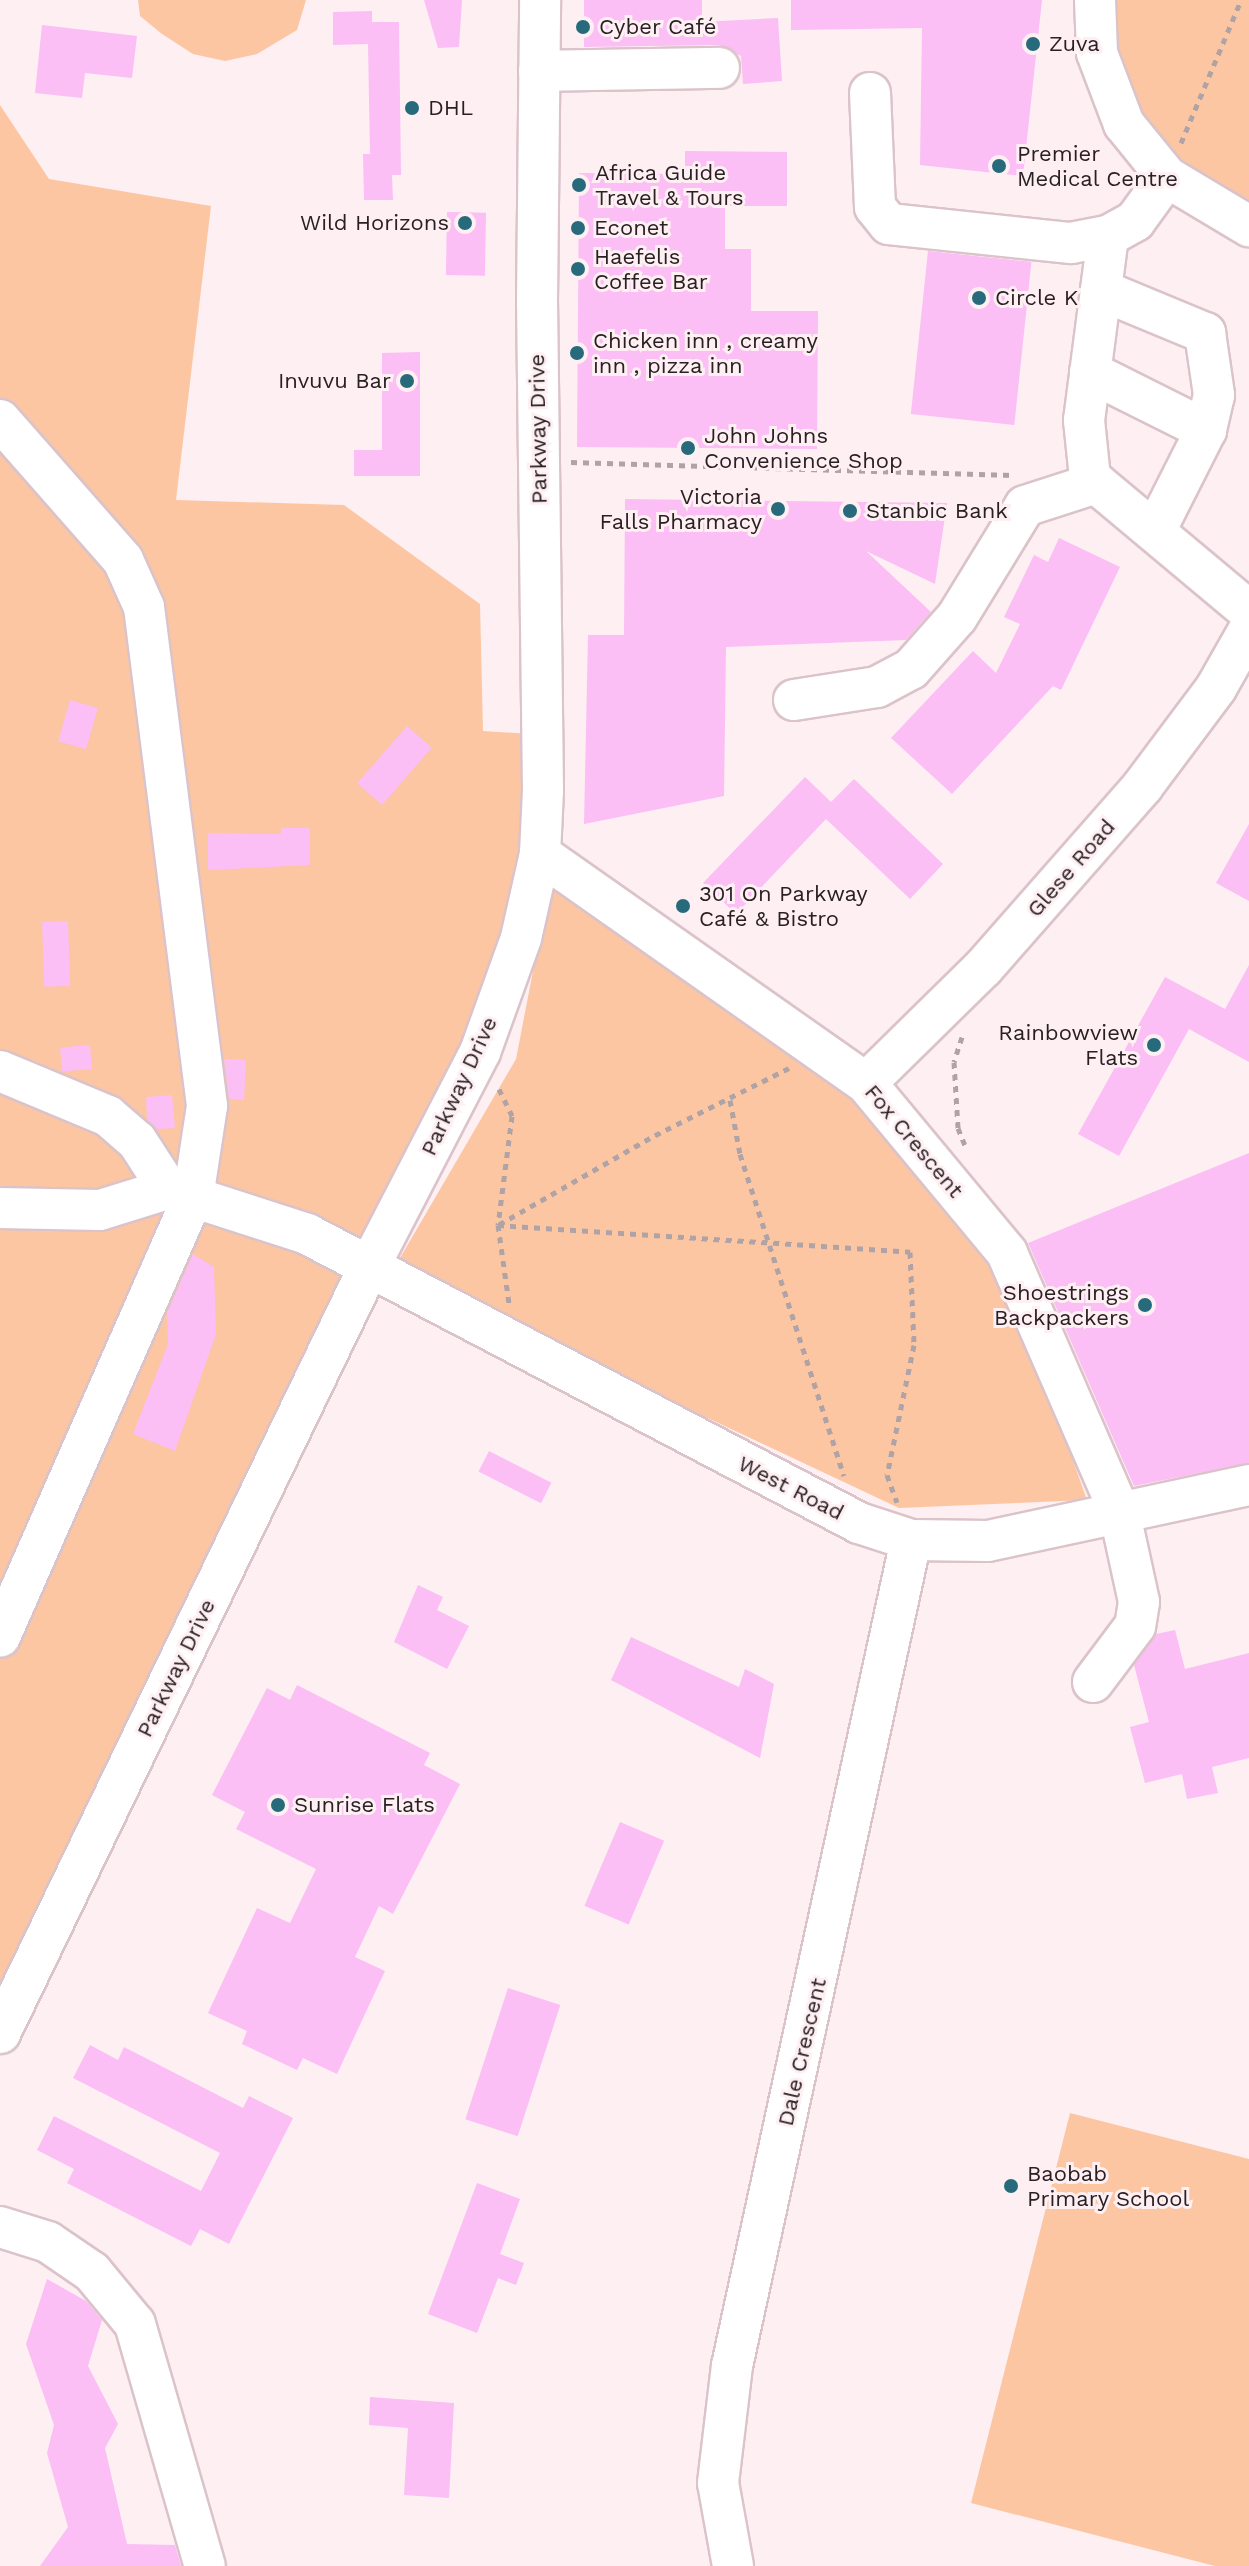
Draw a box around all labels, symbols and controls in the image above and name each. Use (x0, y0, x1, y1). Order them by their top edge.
place label: Cyber Café (599, 14, 717, 40)
marker: Cyber Café (574, 18, 592, 36)
place label: Zuva (1049, 31, 1100, 57)
marker: Zuva (1024, 35, 1042, 53)
place label: DHL (428, 95, 473, 121)
marker: DHL (403, 99, 421, 117)
place label: Premier Medical Centre (1017, 140, 1179, 192)
marker: Premier Medical Centre (988, 155, 1010, 177)
place label: Africa Guide Travel & Tours (595, 159, 745, 210)
marker: Africa Guide Travel & Tours (570, 176, 588, 194)
place label: Wild Horizons (300, 210, 449, 236)
marker: Wild Horizons (456, 214, 474, 232)
place label: Econet (594, 215, 668, 241)
marker: Econet (569, 219, 587, 237)
place label: Haefelis Coffee Bar (594, 243, 708, 294)
marker: Haefelis Coffee Bar (569, 260, 587, 278)
place label: Circle K (995, 285, 1078, 311)
marker: Circle K (970, 289, 988, 307)
place label: Chicken inn , creamy inn , pizza inn (593, 327, 818, 378)
marker: Chicken inn , creamy inn , pizza inn (568, 344, 586, 362)
street label: Parkway Drive (523, 353, 553, 505)
place label: Invuvu Bar (278, 368, 391, 394)
marker: Invuvu Bar (398, 372, 416, 390)
place label: John Johns Convenience Shop (704, 422, 903, 474)
marker: John Johns Convenience Shop (679, 439, 697, 457)
place label: Victoria Falls Pharmacy (600, 483, 762, 534)
place label: Stanbic Bank (866, 498, 1008, 524)
marker: Victoria Falls Pharmacy (769, 500, 787, 518)
marker: Stanbic Bank (841, 502, 859, 520)
street label: Glese Road (1021, 814, 1121, 922)
place label: 301 On Parkway Café & Bistro (699, 880, 868, 932)
marker: 301 On Parkway Café & Bistro (674, 897, 692, 915)
street label: Parkway Drive (415, 1012, 503, 1160)
place label: Rainbowview Flats (998, 1019, 1138, 1070)
marker: Rainbowview Flats (1145, 1036, 1163, 1054)
street label: Fox Crescent (859, 1079, 969, 1203)
place label: Shoestrings Backpackers (994, 1279, 1129, 1330)
marker: Shoestrings Backpackers (1136, 1296, 1154, 1314)
street label: West Road (734, 1450, 848, 1526)
street label: Parkway Drive (131, 1594, 221, 1742)
place label: Sunrise Flats (294, 1792, 435, 1818)
marker: Sunrise Flats (269, 1796, 287, 1814)
street label: Dale Crescent (772, 1975, 832, 2129)
place label: Baobab Primary School (1027, 2160, 1190, 2212)
marker: Baobab Primary School (1002, 2177, 1020, 2195)

